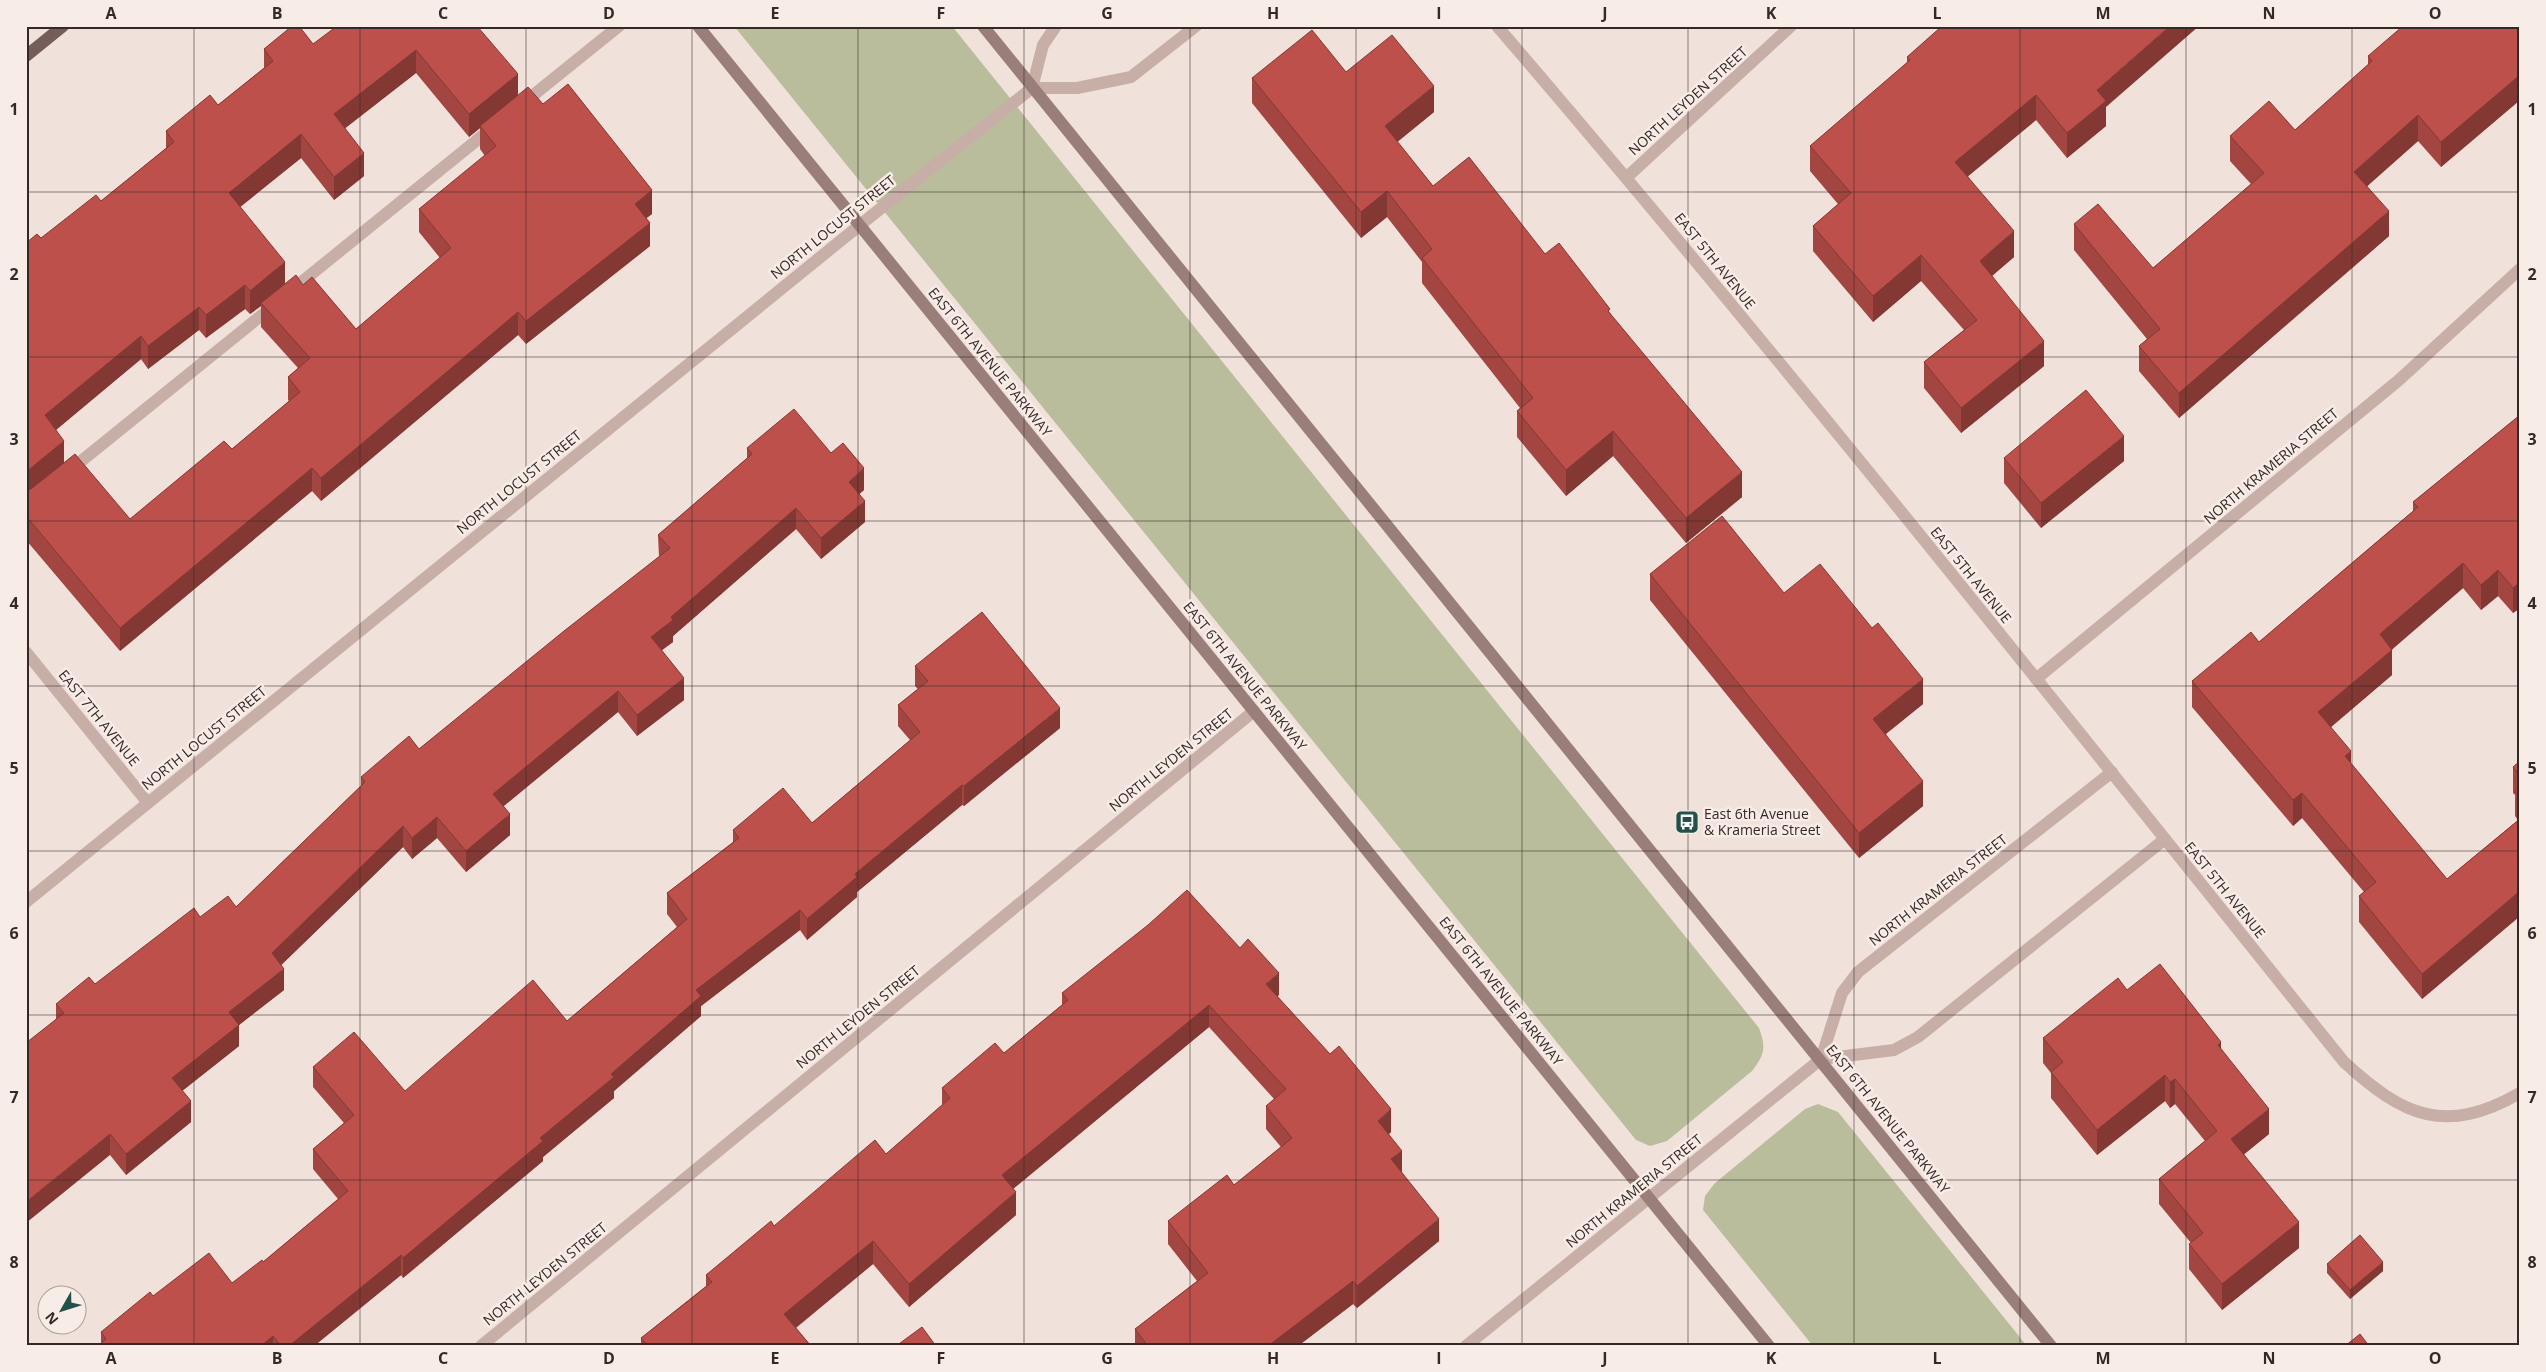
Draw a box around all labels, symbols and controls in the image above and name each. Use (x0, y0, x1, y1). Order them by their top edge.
text: A (105, 2, 117, 24)
text: B (272, 2, 282, 24)
text: C (438, 2, 448, 24)
text: D (603, 2, 615, 24)
text: E (771, 2, 780, 24)
text: F (937, 2, 945, 24)
text: G (1101, 2, 1113, 24)
text: H (1267, 2, 1279, 24)
text: I (1436, 2, 1442, 24)
text: J (1600, 2, 1608, 24)
text: K (1766, 2, 1777, 24)
text: L (1932, 2, 1942, 24)
text: M (2095, 2, 2111, 24)
text: N (2262, 2, 2276, 24)
text: O (2429, 2, 2441, 24)
street label: NORTH LEYDEN STREET (1624, 42, 1751, 159)
text: 1 (9, 98, 19, 120)
text: 1 (2527, 98, 2537, 120)
street label: NORTH LOCUST STREET (766, 170, 899, 283)
street label: EAST 5TH AVENUE (1671, 209, 1760, 313)
text: 2 (9, 263, 19, 285)
text: 2 (2527, 263, 2537, 285)
street label: EAST 6TH AVENUE PARKWAY (924, 283, 1057, 440)
street label: NORTH KRAMERIA STREET (2199, 403, 2342, 528)
street label: NORTH LOCUST STREET (452, 425, 585, 538)
text: 3 (9, 428, 19, 450)
text: 3 (2527, 428, 2537, 450)
street label: EAST 5TH AVENUE (1927, 523, 2016, 627)
text: 4 (9, 592, 19, 614)
text: 4 (2527, 592, 2537, 614)
street label: EAST 6TH AVENUE PARKWAY (1179, 597, 1312, 754)
street label: EAST 7TH AVENUE (55, 666, 144, 770)
street label: NORTH LOCUST STREET (137, 681, 270, 794)
street label: NORTH LEYDEN STREET (1105, 704, 1237, 815)
text: 5 (9, 757, 19, 779)
text: 5 (2527, 757, 2537, 779)
place label: East 6th Avenue & Krameria Street (1704, 804, 1821, 839)
bus stop icon: East 6th Avenue & Krameria Street (1674, 809, 1700, 835)
street label: NORTH KRAMERIA STREET (1865, 829, 2011, 950)
street label: EAST 5TH AVENUE (2181, 838, 2270, 942)
street label: EAST 6TH AVENUE PARKWAY (1435, 912, 1568, 1069)
text: 6 (9, 922, 19, 944)
text: 6 (2527, 922, 2537, 944)
street label: NORTH LEYDEN STREET (792, 961, 924, 1072)
street label: EAST 6TH AVENUE PARKWAY (1822, 1040, 1955, 1197)
text: 7 (9, 1086, 19, 1108)
text: 7 (2527, 1086, 2537, 1108)
street label: NORTH KRAMERIA STREET (1561, 1129, 1706, 1252)
street label: NORTH LEYDEN STREET (479, 1218, 611, 1329)
text: 8 (9, 1251, 19, 1273)
text: 8 (2527, 1251, 2537, 1273)
north arrow (38, 1284, 88, 1334)
text: N (41, 1308, 62, 1329)
text: A (105, 1347, 117, 1369)
text: B (272, 1347, 282, 1369)
text: C (438, 1347, 448, 1369)
text: D (603, 1347, 615, 1369)
text: E (771, 1347, 780, 1369)
text: F (937, 1347, 945, 1369)
text: G (1101, 1347, 1113, 1369)
text: H (1267, 1347, 1279, 1369)
text: I (1436, 1347, 1442, 1369)
text: J (1600, 1347, 1608, 1369)
text: K (1766, 1347, 1777, 1369)
text: L (1932, 1347, 1942, 1369)
text: M (2095, 1347, 2111, 1369)
text: N (2262, 1347, 2276, 1369)
text: O (2429, 1347, 2441, 1369)

